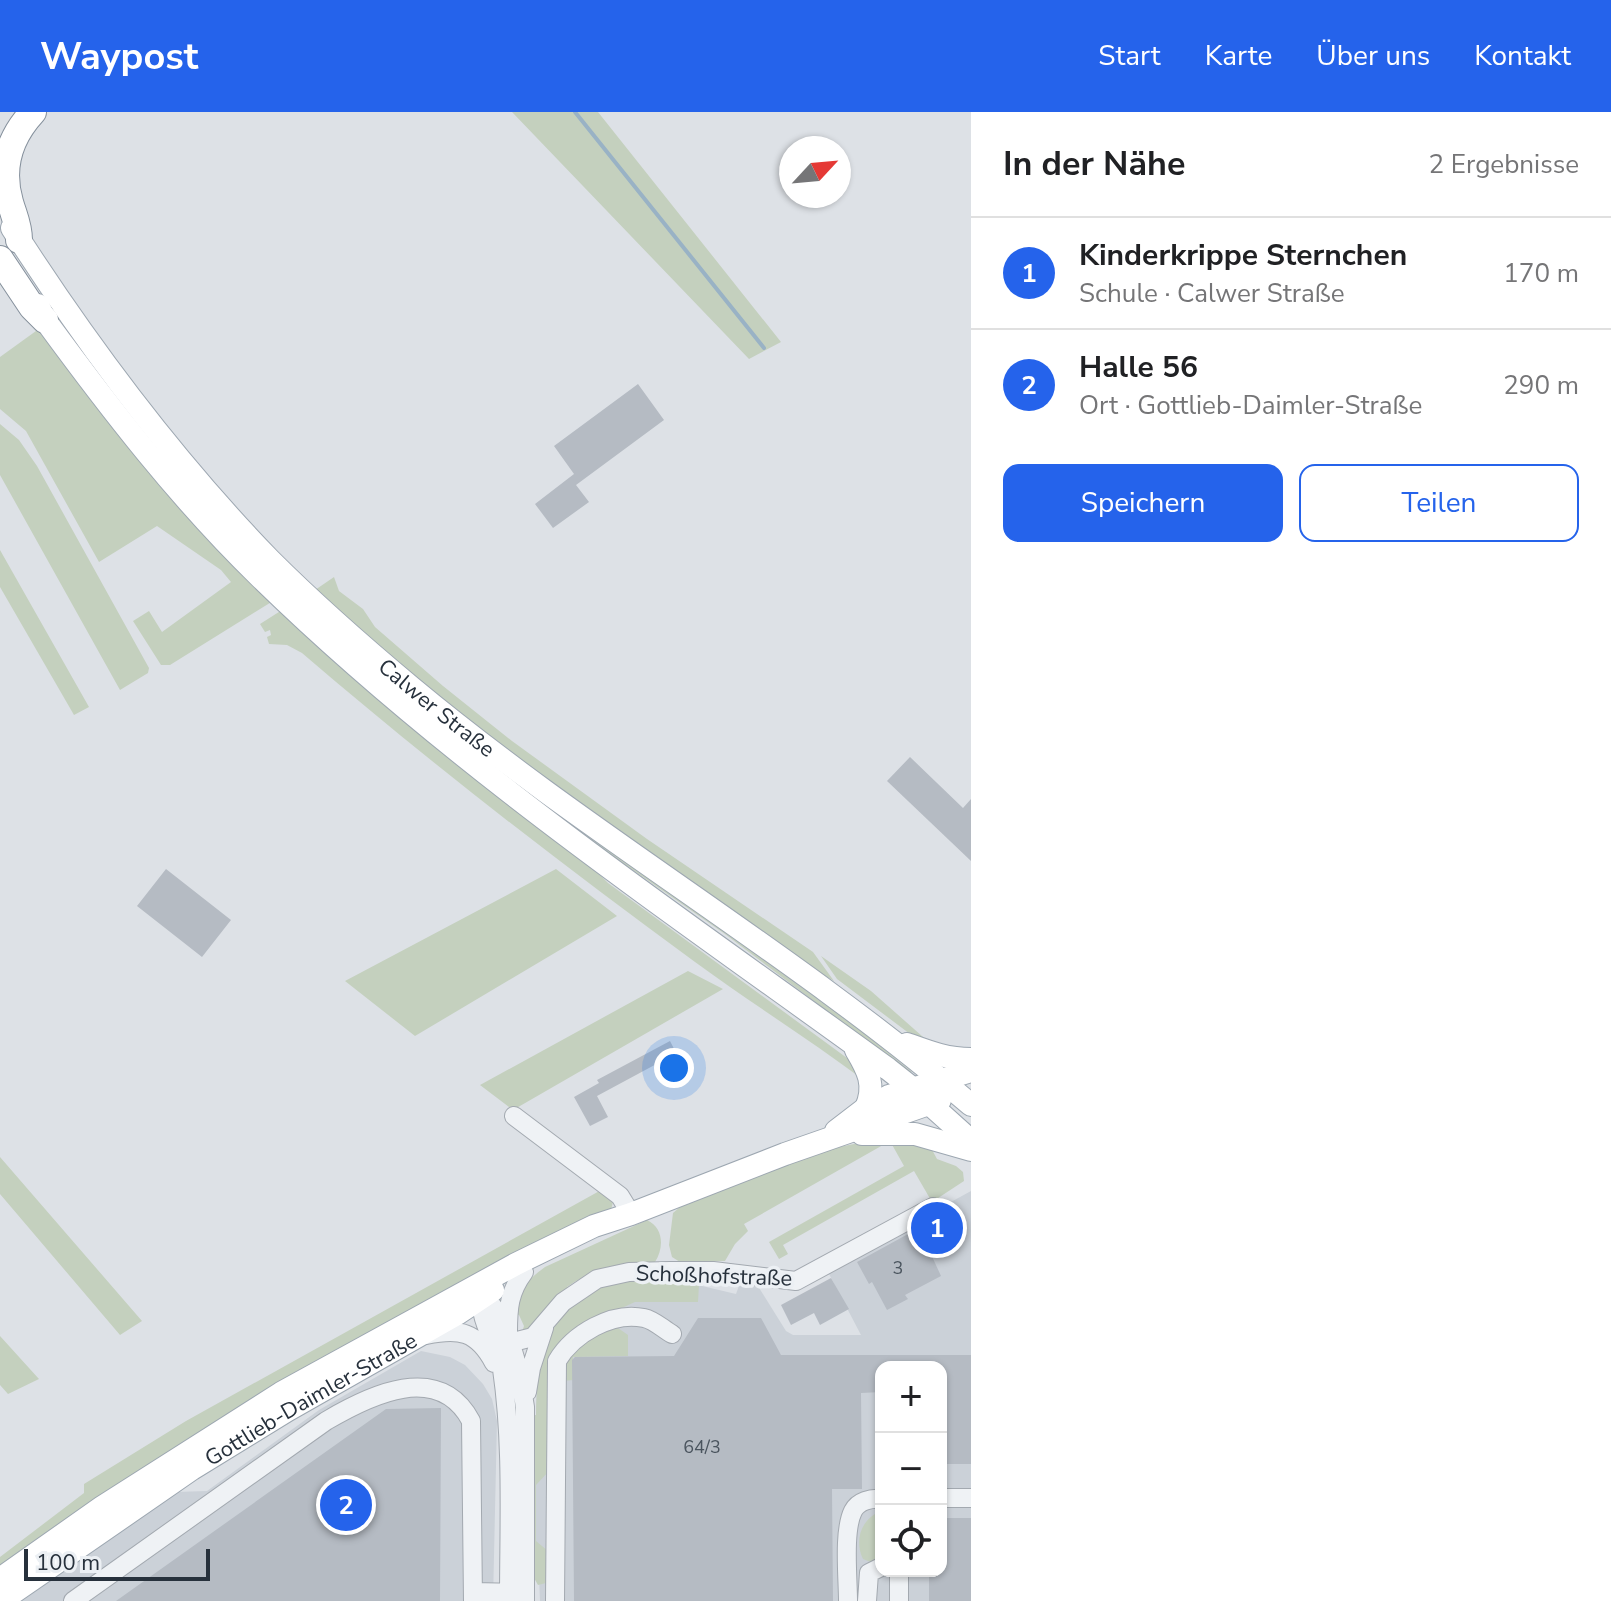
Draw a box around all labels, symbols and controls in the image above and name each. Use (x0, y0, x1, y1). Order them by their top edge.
text: Waypost (40, 31, 198, 82)
text: Start (1098, 37, 1161, 75)
text: Karte (1205, 37, 1272, 75)
text: Über uns (1316, 37, 1430, 75)
text: Kontakt (1474, 37, 1571, 75)
north arrow (779, 136, 851, 208)
text: In der Nähe (1003, 141, 1185, 187)
text: 2 Ergebnisse (1429, 147, 1579, 182)
text: Kinderkrippe Sternchen (1079, 235, 1407, 276)
text: 1 (1021, 256, 1037, 291)
text: 170 m (1503, 256, 1579, 291)
text: Schule · Calwer Straße (1079, 276, 1345, 311)
text: Halle 56 (1079, 347, 1198, 388)
text: 2 (1021, 368, 1037, 403)
text: 290 m (1503, 368, 1579, 403)
text: Ort · Gottlieb-Daimler-Straße (1079, 388, 1422, 423)
button: Speichern (1003, 464, 1283, 542)
button: Teilen (1299, 464, 1579, 542)
street label: Calwer Straße (372, 652, 501, 765)
your location (654, 1048, 694, 1088)
pin: 1 (911, 1198, 963, 1258)
house number: 3 (893, 1256, 903, 1280)
street label: Schoßhofstraße (635, 1258, 793, 1294)
street label: Gottlieb-Daimler-Straße (199, 1326, 423, 1474)
map controls (875, 1361, 947, 1577)
button: + (875, 1361, 947, 1433)
button: − (875, 1433, 947, 1505)
house number: 64/3 (683, 1435, 721, 1459)
pin: 2 (320, 1475, 372, 1535)
button: locate (875, 1505, 947, 1577)
scale bar (24, 1545, 210, 1581)
text: 100 m (36, 1548, 100, 1578)

